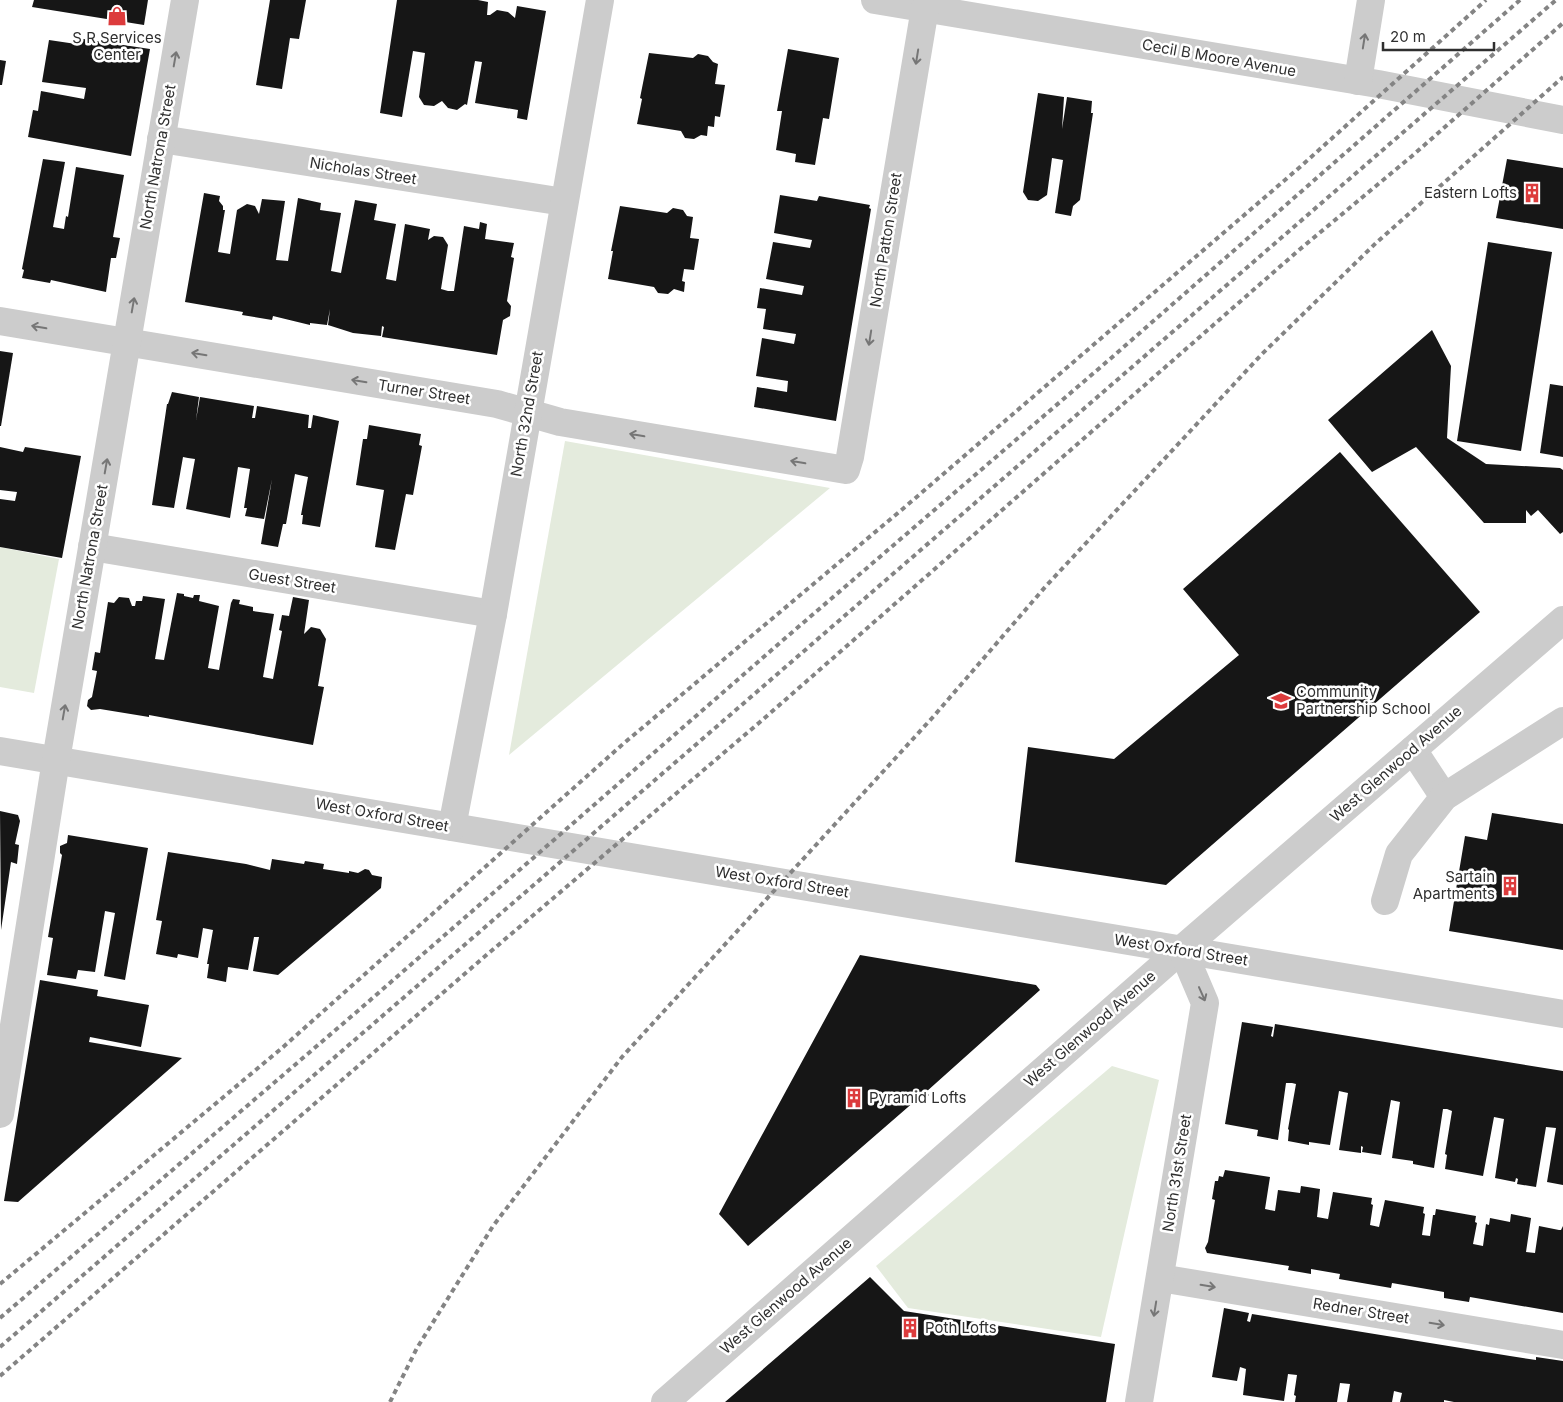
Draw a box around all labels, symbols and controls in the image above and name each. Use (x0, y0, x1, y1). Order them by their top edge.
shop icon: S R Services Center (106, 5, 128, 27)
scale bar (1383, 20, 1494, 52)
text: 20 m (1390, 27, 1426, 46)
place label: S R Services Center (72, 28, 162, 64)
one-way arrow (1360, 33, 1370, 49)
street label: Cecil B Moore Avenue (1140, 35, 1298, 80)
one-way arrow (911, 48, 921, 64)
one-way arrow (170, 51, 180, 67)
street label: North Natrona Street (135, 83, 180, 231)
street label: Nicholas Street (308, 153, 418, 188)
street label: North Patton Street (865, 171, 906, 309)
building icon: Eastern Lofts (1521, 182, 1543, 204)
place label: Eastern Lofts (1424, 183, 1517, 202)
one-way arrow (128, 298, 138, 314)
one-way arrow (31, 322, 47, 332)
one-way arrow (865, 329, 875, 345)
one-way arrow (191, 349, 207, 359)
street label: North 32nd Street (506, 350, 547, 478)
street label: Turner Street (377, 375, 472, 408)
one-way arrow (352, 376, 368, 386)
one-way arrow (630, 430, 646, 440)
one-way arrow (790, 457, 806, 467)
one-way arrow (101, 458, 111, 474)
street label: North Natrona Street (67, 483, 112, 631)
street label: Guest Street (247, 564, 337, 597)
place label: Community Partnership School (1296, 682, 1431, 718)
school or university icon: Community Partnership School (1270, 690, 1292, 712)
street label: West Glenwood Avenue (1326, 701, 1465, 826)
one-way arrow (60, 704, 70, 720)
street label: West Oxford Street (314, 793, 450, 836)
street label: West Oxford Street (714, 862, 850, 901)
place label: Sartain Apartments (1413, 867, 1495, 903)
building icon: Sartain Apartments (1499, 875, 1521, 897)
street label: West Oxford Street (1113, 930, 1249, 969)
street label: West Glenwood Avenue (1020, 966, 1159, 1091)
one-way arrow (1197, 986, 1207, 1001)
building icon: Pyramid Lofts (843, 1087, 865, 1109)
place label: Pyramid Lofts (869, 1088, 967, 1107)
street label: North 31st Street (1158, 1113, 1195, 1233)
street label: West Glenwood Avenue (716, 1233, 855, 1358)
one-way arrow (1199, 1281, 1215, 1291)
street label: Redner Street (1312, 1294, 1411, 1328)
one-way arrow (1149, 1300, 1159, 1316)
building icon: Poth Lofts (899, 1317, 921, 1339)
place label: Poth Lofts (925, 1318, 997, 1337)
one-way arrow (1429, 1319, 1445, 1329)

